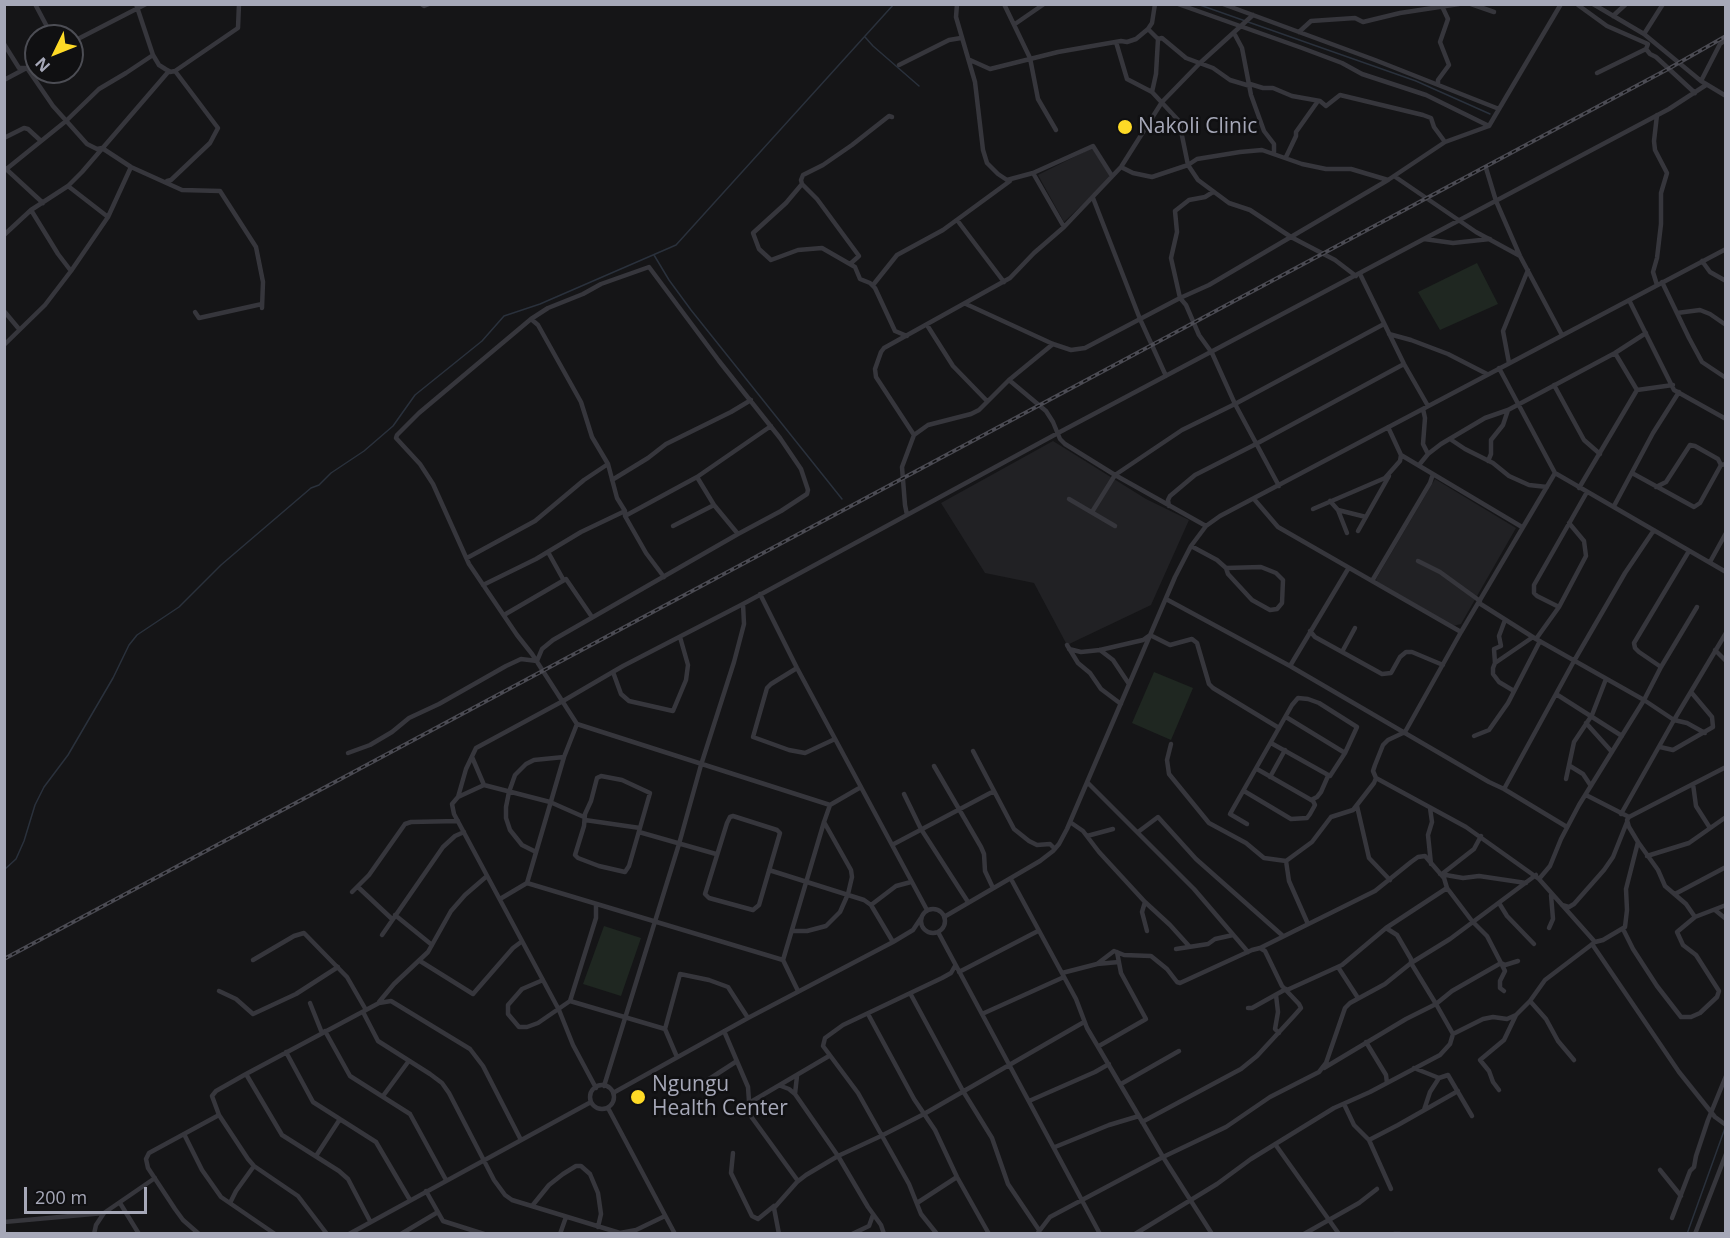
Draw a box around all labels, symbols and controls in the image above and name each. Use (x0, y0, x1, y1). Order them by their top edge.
north arrow (24, 24, 84, 84)
text: N (30, 53, 55, 77)
place label: Nakoli Clinic (1138, 114, 1257, 140)
marker: Nakoli Clinic (1116, 118, 1134, 136)
place label: Ngungu Health Center (652, 1072, 788, 1122)
marker: Ngungu Health Center (629, 1088, 647, 1106)
scale bar (27, 1175, 150, 1213)
text: 200 m (35, 1185, 87, 1209)

